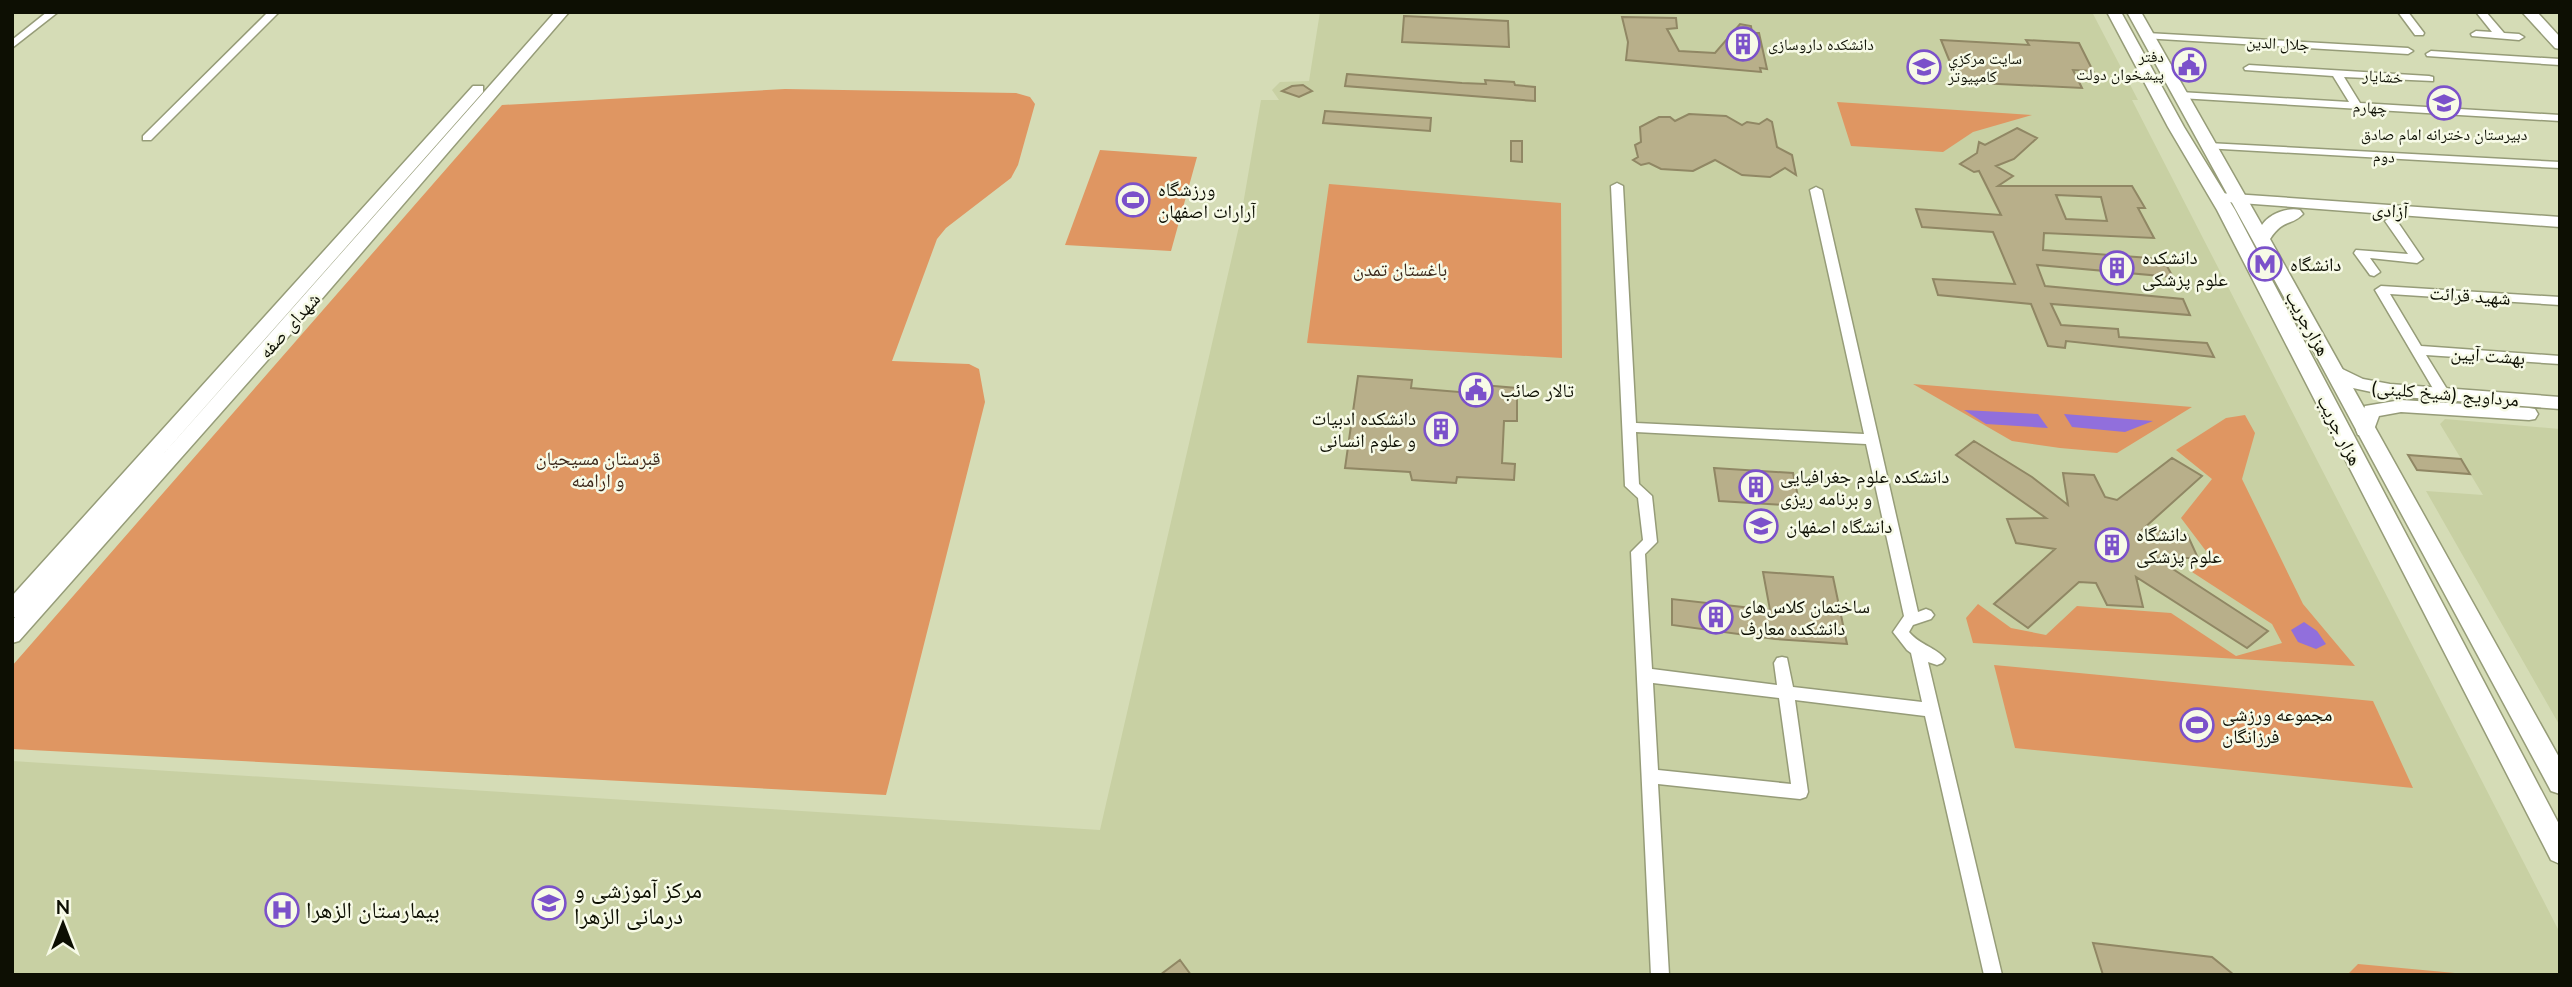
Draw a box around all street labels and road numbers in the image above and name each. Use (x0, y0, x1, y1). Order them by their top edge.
street label: جلال الدین (2246, 31, 2310, 56)
street label: خشایار (2361, 65, 2404, 87)
street label: چهارم (2352, 96, 2388, 119)
street label: دوم (2372, 145, 2395, 168)
street label: آزادی (2371, 197, 2410, 223)
street label: شهید قرائت (2429, 280, 2511, 310)
street label: هزارجریب (2280, 286, 2336, 360)
street label: شهدای صفه (253, 287, 325, 363)
street label: بهشت آیین (2450, 340, 2526, 370)
street label: مرداویج (شیخ کلینی) (2370, 375, 2520, 412)
street label: هزار جریب (2312, 391, 2368, 469)

